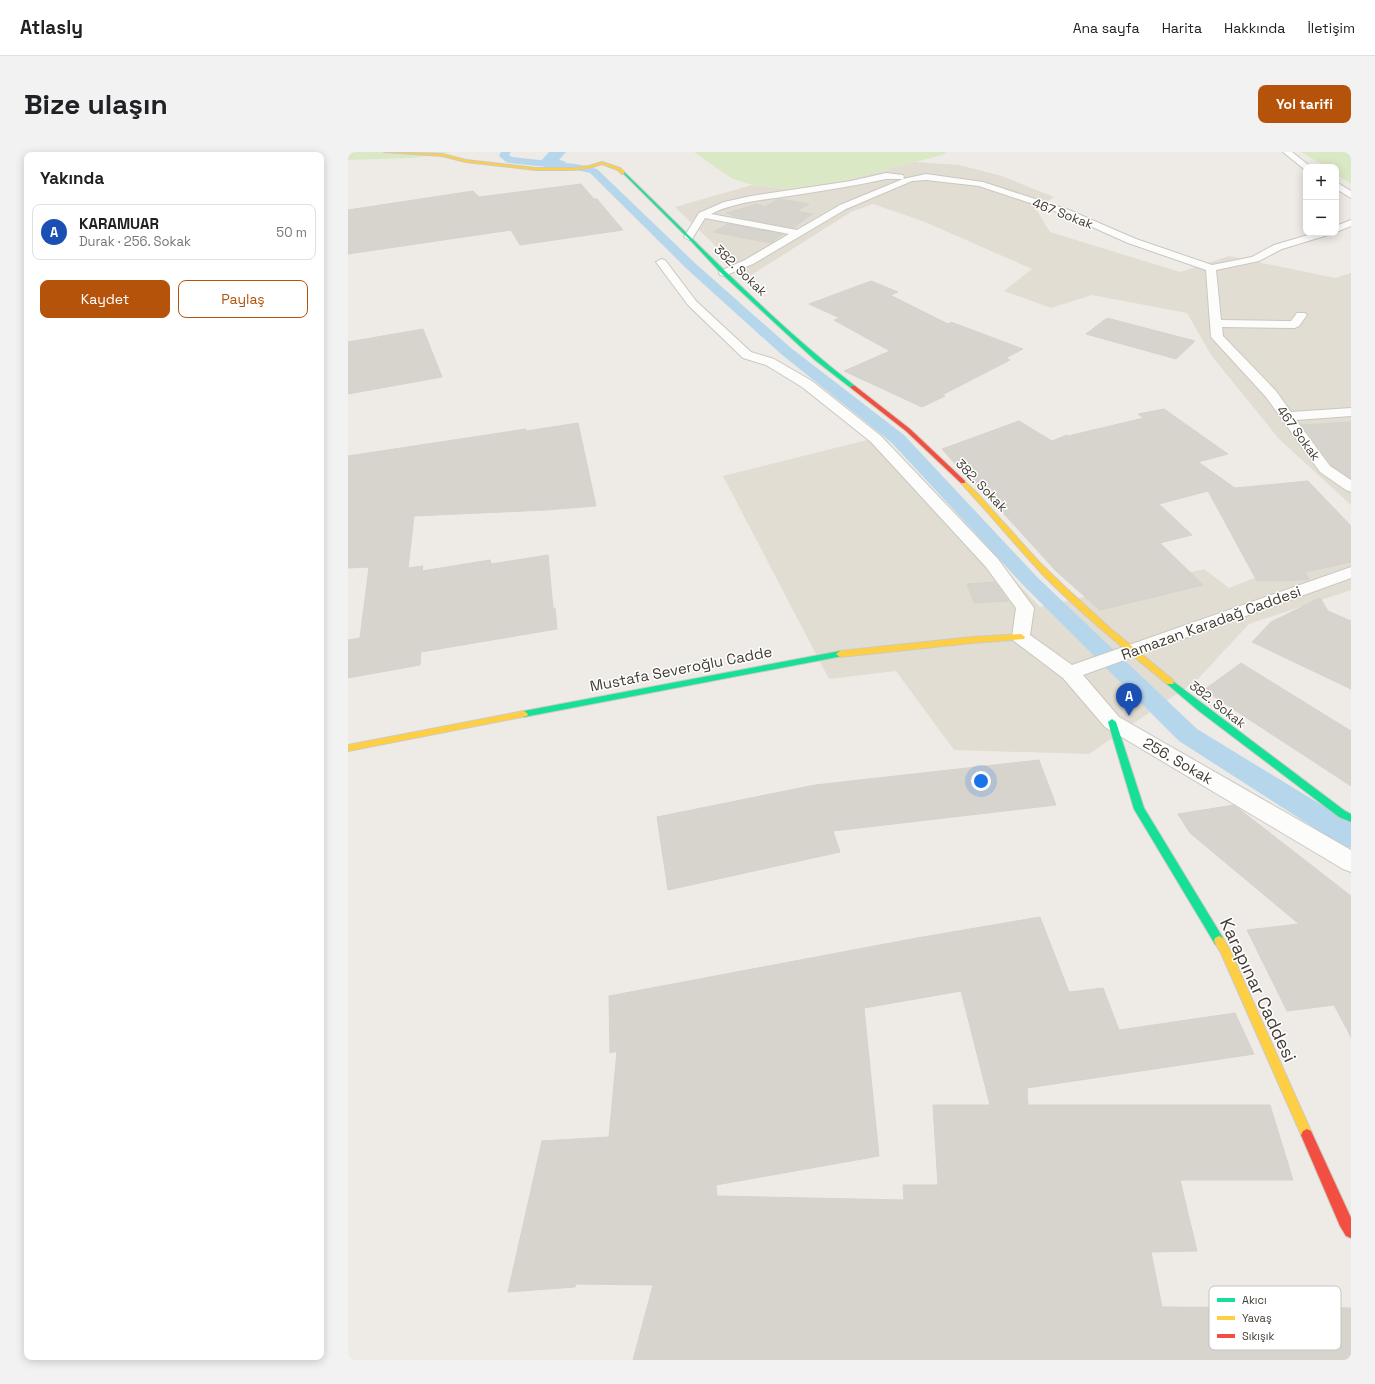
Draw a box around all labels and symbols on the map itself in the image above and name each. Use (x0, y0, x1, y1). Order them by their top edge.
street label: 467 Sokak (1030, 194, 1096, 233)
street label: 382. Sokak (711, 241, 771, 300)
street label: 467 Sokak (1273, 402, 1324, 464)
street label: 382. Sokak (952, 455, 1011, 515)
street label: Ramazan Karadağ Caddesi (1118, 581, 1303, 664)
street label: Mustafa Severoğlu Cadde (588, 641, 774, 696)
street label: 382. Sokak (1186, 677, 1249, 732)
pin: A (1116, 683, 1142, 716)
street label: 256. Sokak (1140, 733, 1217, 788)
your location (971, 771, 991, 791)
street label: Karapınar Caddesi (1215, 914, 1302, 1066)
legend (1209, 1286, 1341, 1350)
text: Akıcı (1242, 1293, 1267, 1307)
text: Yavaş (1242, 1311, 1272, 1325)
text: Sıkışık (1242, 1329, 1275, 1343)

